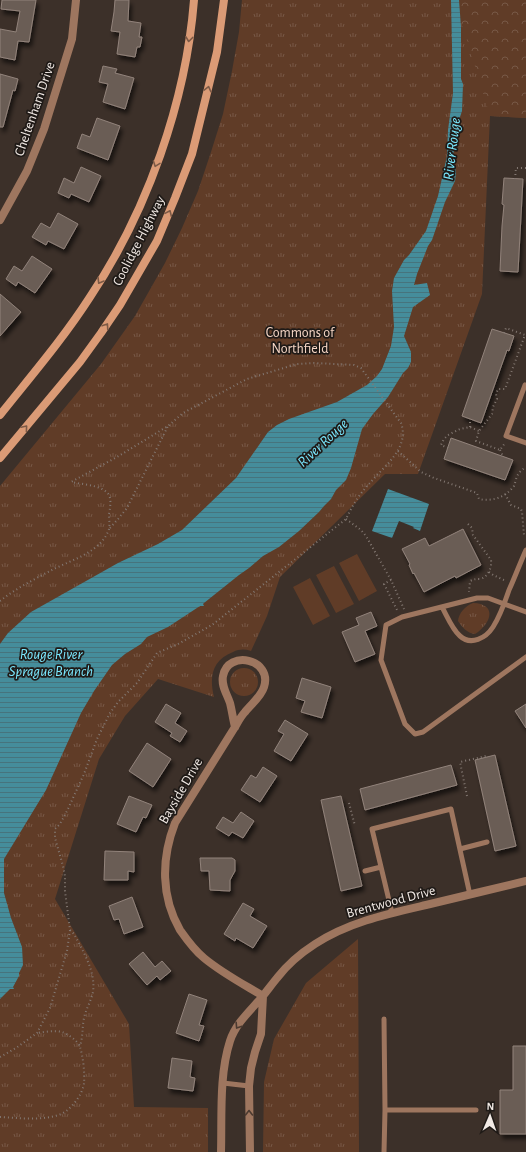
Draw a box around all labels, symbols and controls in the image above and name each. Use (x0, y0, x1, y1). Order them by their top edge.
one-way arrow (185, 36, 194, 42)
street label: Cheltenham Drive (12, 60, 58, 158)
one-way arrow (203, 86, 212, 93)
water label: River Rouge (441, 117, 463, 181)
one-way arrow (153, 161, 161, 168)
street label: Coolidge Highway (110, 194, 168, 288)
one-way arrow (164, 209, 172, 217)
one-way arrow (98, 277, 105, 284)
one-way arrow (101, 323, 109, 330)
park label: Commons of Northfield (266, 326, 335, 356)
water label: River Rouge (295, 416, 351, 470)
one-way arrow (21, 425, 28, 432)
water label: Rouge River Sprague Branch (9, 647, 93, 679)
street label: Bayside Drive (157, 756, 205, 826)
street label: Brentwood Drive (345, 883, 437, 921)
one-way arrow (235, 1022, 243, 1029)
north arrow (470, 1096, 510, 1136)
text: N (486, 1101, 494, 1112)
one-way arrow (245, 1110, 253, 1116)

